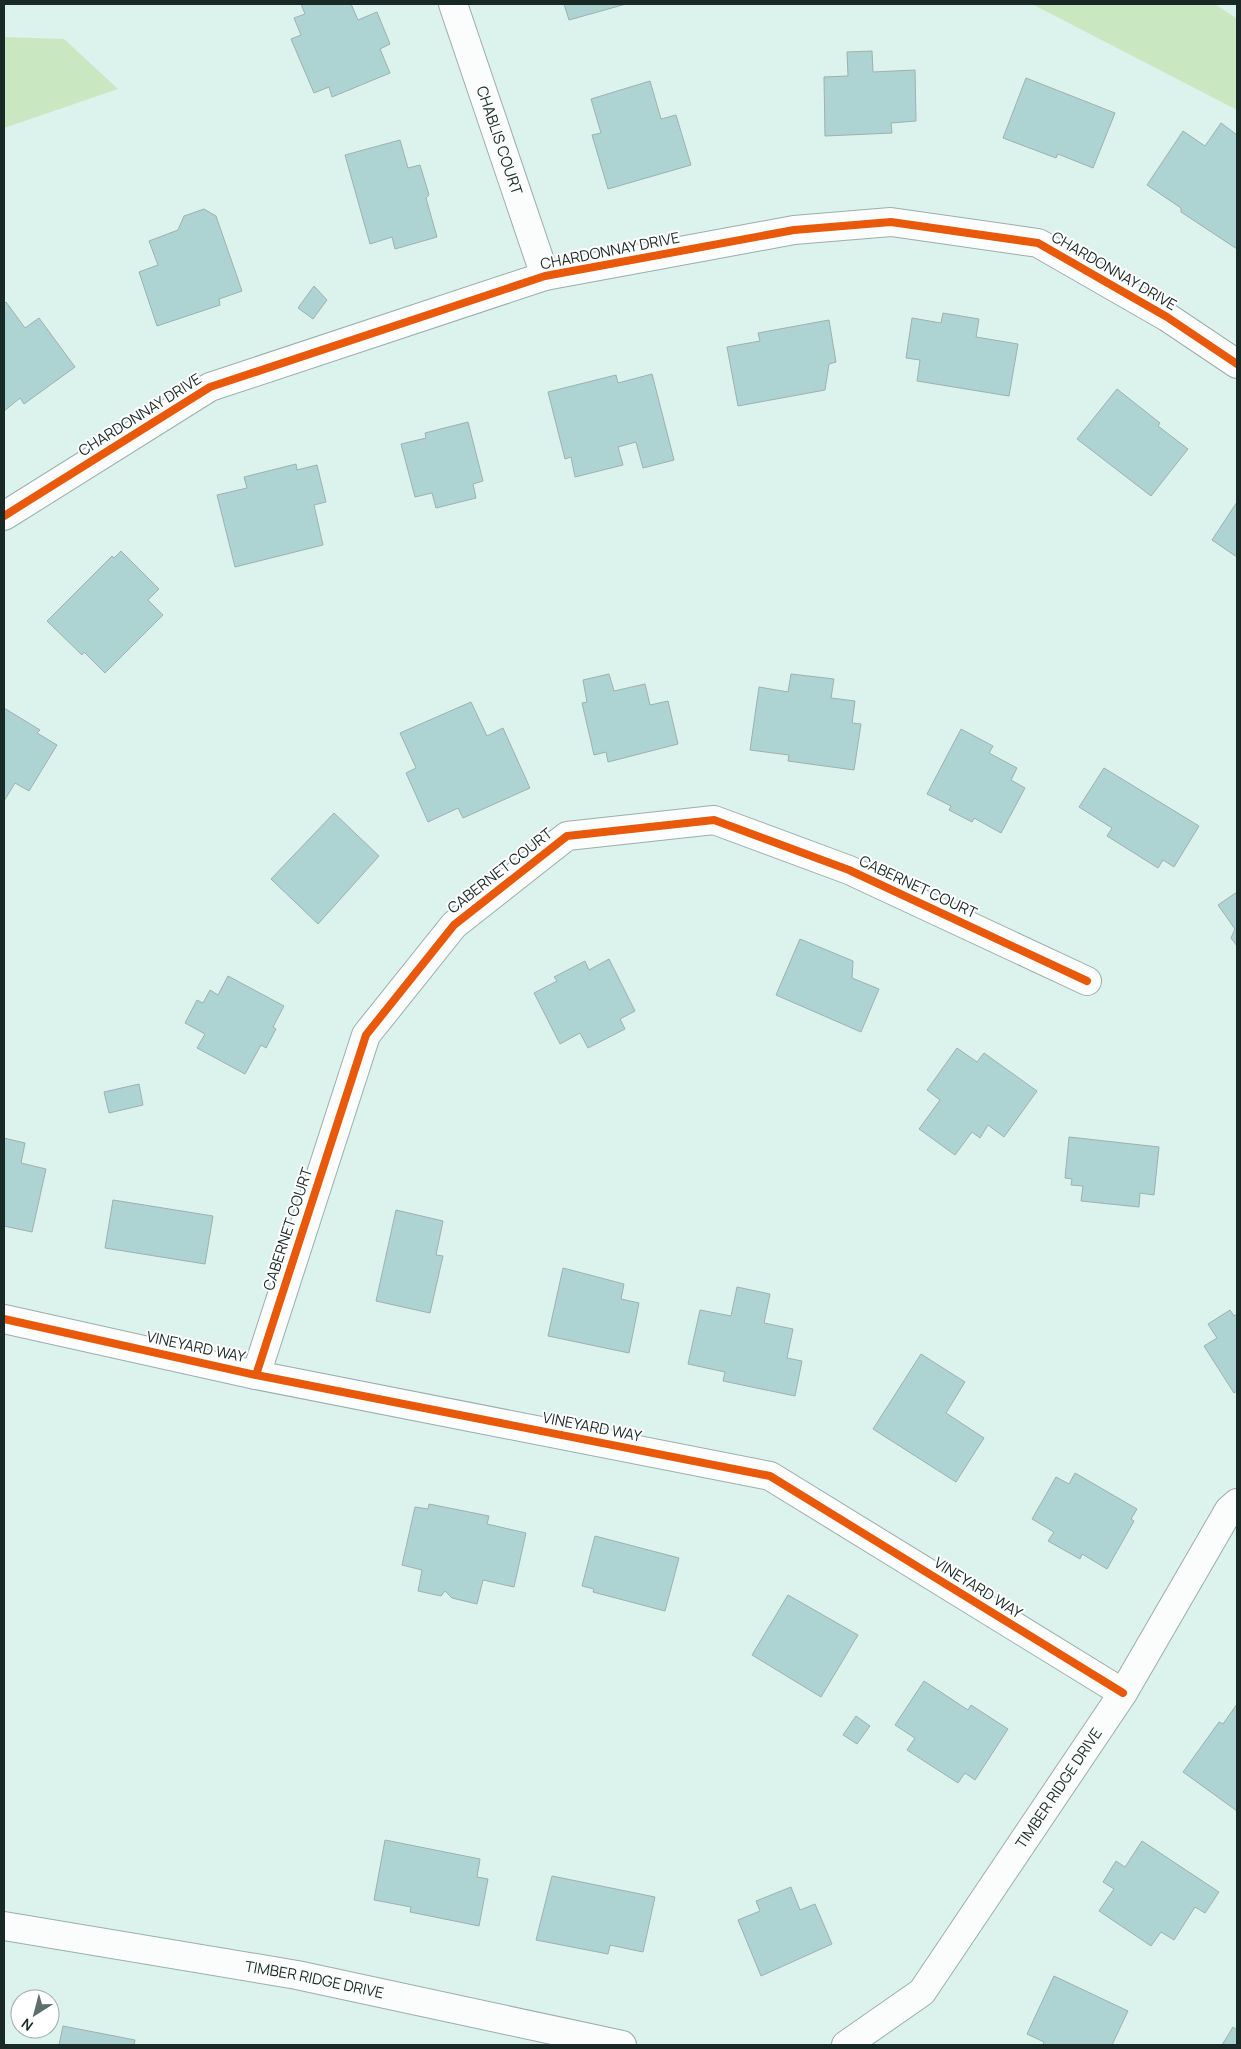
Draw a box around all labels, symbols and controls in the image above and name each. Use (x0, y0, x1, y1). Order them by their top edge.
street label: CHABLIS COURT (471, 83, 528, 198)
street label: CHARDONNAY DRIVE (1048, 226, 1181, 315)
street label: CHARDONNAY DRIVE (538, 227, 681, 274)
street label: CHARDONNAY DRIVE (74, 368, 205, 461)
street label: CABERNET COURT (443, 823, 557, 918)
street label: CABERNET COURT (856, 850, 981, 923)
street label: CABERNET COURT (258, 1165, 317, 1293)
street label: VINEYARD WAY (145, 1326, 248, 1367)
street label: VINEYARD WAY (541, 1407, 644, 1447)
street label: VINEYARD WAY (930, 1552, 1027, 1623)
street label: TIMBER RIDGE DRIVE (1010, 1724, 1107, 1853)
street label: TIMBER RIDGE DRIVE (243, 1955, 386, 2003)
north arrow (10, 1989, 60, 2039)
text: N (17, 2014, 37, 2036)

